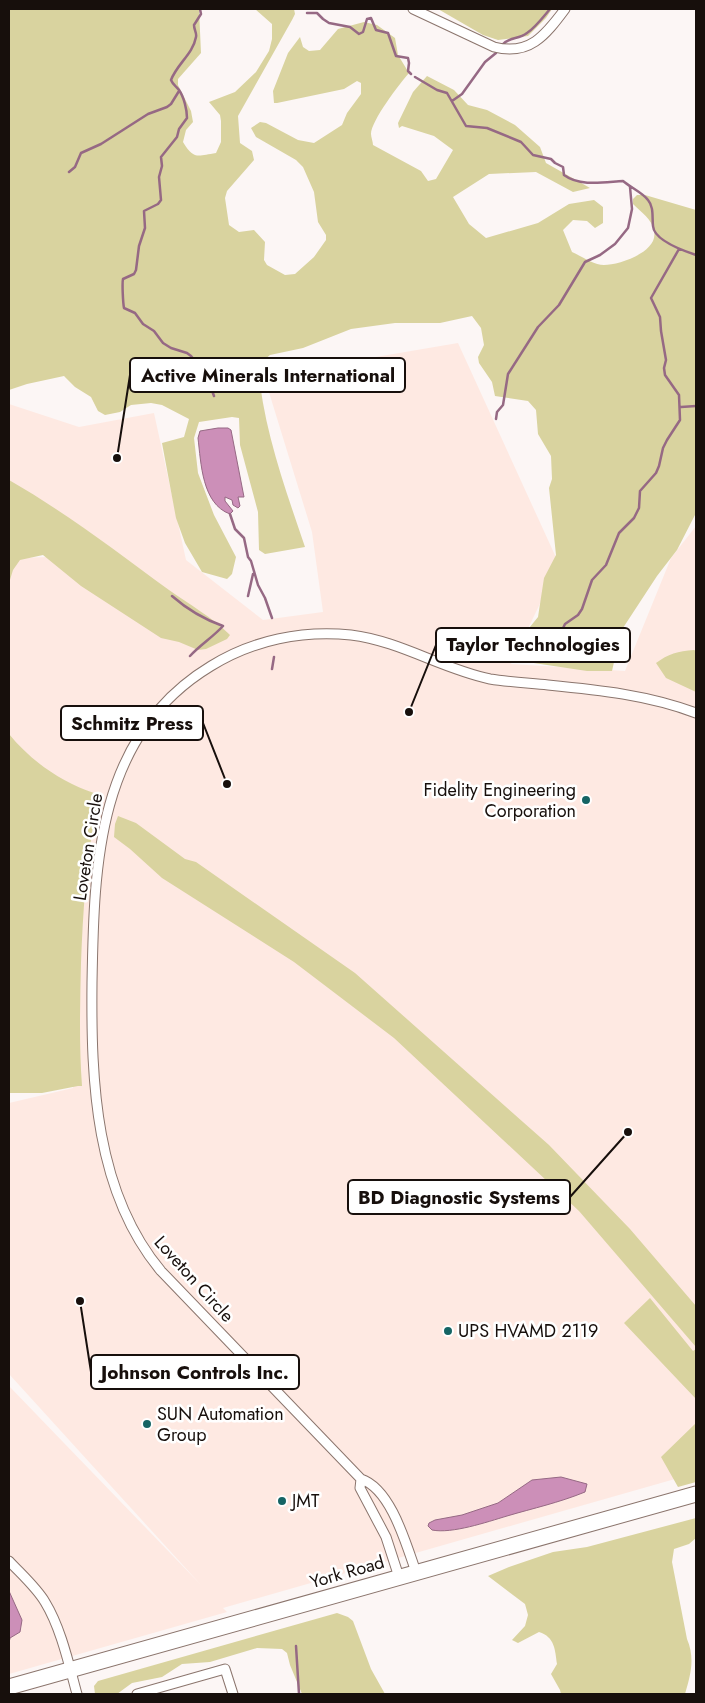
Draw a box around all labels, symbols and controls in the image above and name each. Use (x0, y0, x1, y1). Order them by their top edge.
callout: Active Minerals International (130, 358, 405, 392)
text: Active Minerals International (140, 362, 395, 389)
callout: Taylor Technologies (436, 628, 630, 662)
text: Taylor Technologies (446, 631, 620, 658)
callout: Schmitz Press (61, 706, 203, 740)
text: Schmitz Press (71, 710, 193, 737)
place label: Fidelity Engineering Corporation (423, 777, 576, 824)
street label: Loveton Circle (67, 791, 109, 903)
marker: Fidelity Engineering Corporation (580, 794, 592, 806)
callout: BD Diagnostic Systems (348, 1180, 570, 1214)
text: BD Diagnostic Systems (358, 1184, 560, 1211)
street label: Loveton Circle (148, 1230, 240, 1328)
place label: UPS HVAMD 2119 (458, 1318, 598, 1344)
marker: UPS HVAMD 2119 (442, 1325, 454, 1337)
callout: Johnson Controls Inc. (91, 1355, 299, 1389)
text: Johnson Controls Inc. (97, 1359, 289, 1386)
place label: SUN Automation Group (157, 1401, 284, 1448)
marker: SUN Automation Group (141, 1418, 153, 1430)
place label: JMT (290, 1488, 320, 1514)
marker: JMT (276, 1495, 288, 1507)
street label: York Road (307, 1549, 387, 1595)

